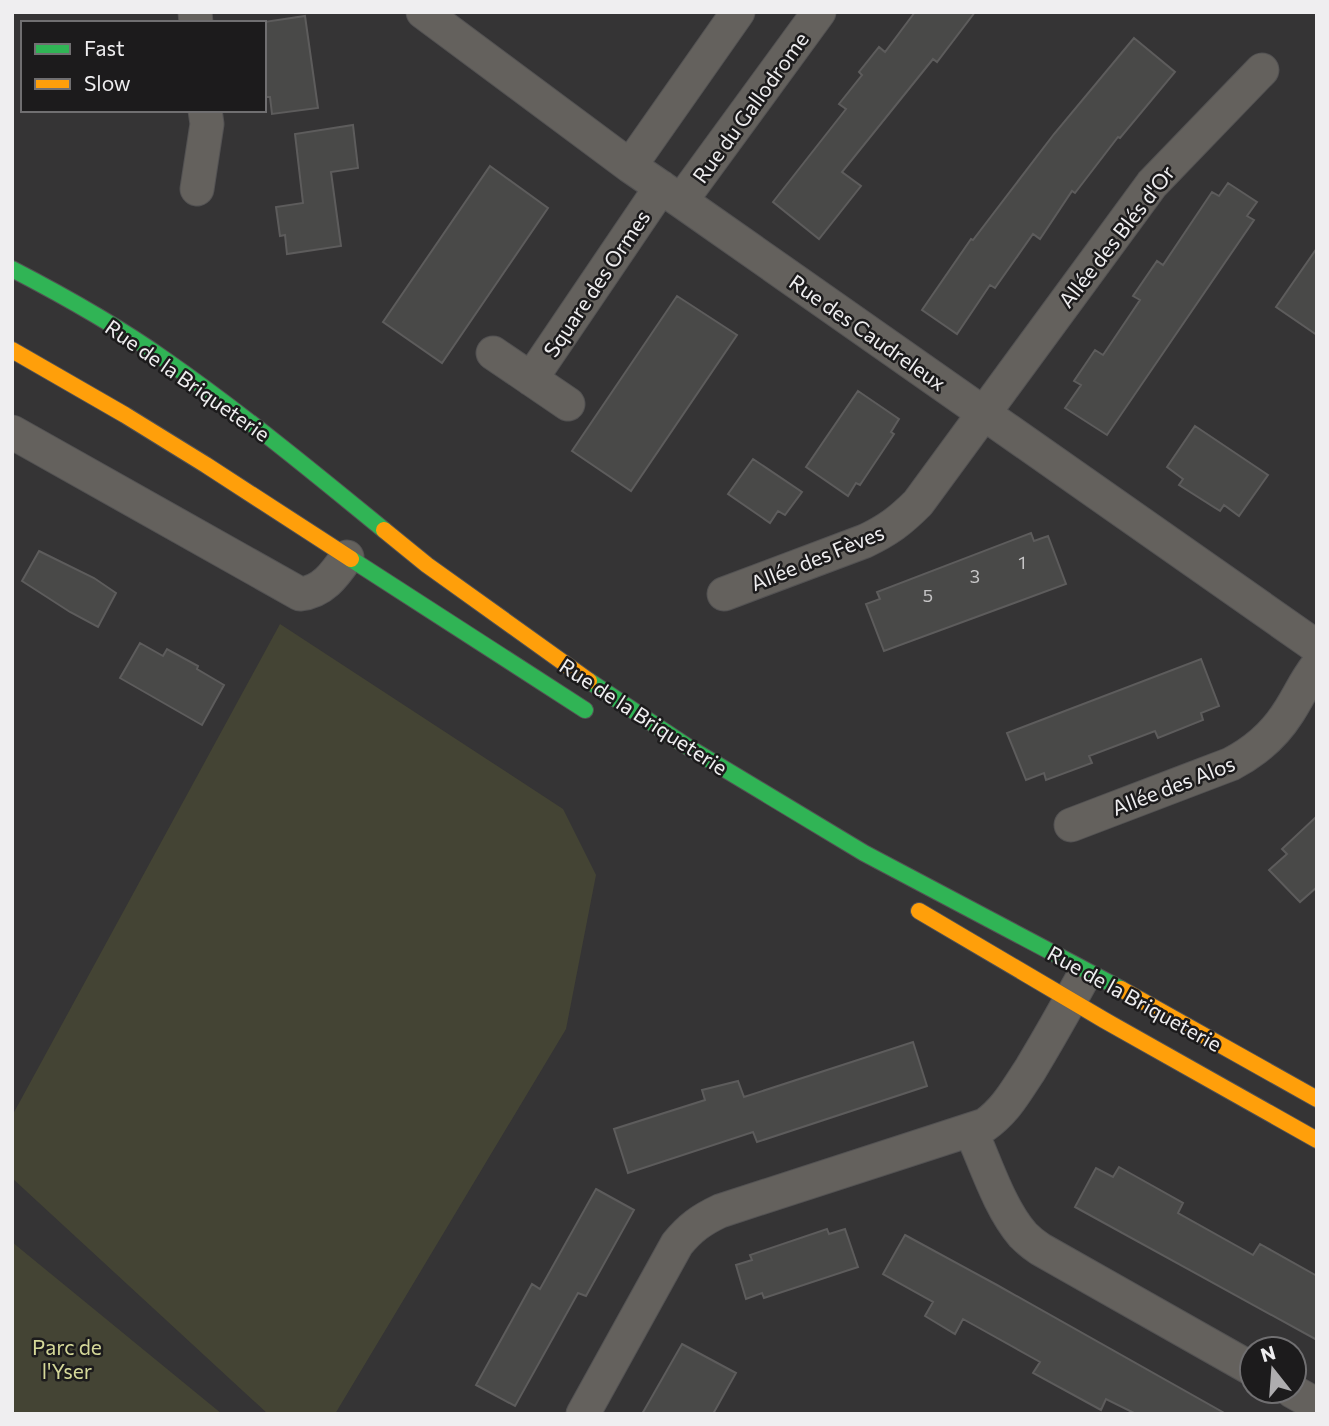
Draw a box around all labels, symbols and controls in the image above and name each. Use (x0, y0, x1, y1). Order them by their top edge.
legend (21, 21, 266, 112)
street label: Rue du Gallodrome (687, 27, 813, 187)
text: Fast (84, 35, 125, 60)
text: Slow (84, 70, 131, 95)
street label: Allée des Blés d'Or (1053, 160, 1179, 312)
street label: Square des Ormes (538, 205, 654, 361)
street label: Rue des Caudreleux (785, 269, 951, 395)
street label: Rue de la Briqueterie (101, 314, 275, 446)
street label: Allée des Fèves (747, 519, 887, 595)
house number: 1 (1018, 551, 1026, 573)
house number: 3 (970, 565, 980, 587)
house number: 5 (923, 584, 933, 606)
street label: Rue de la Briqueterie (555, 652, 733, 780)
street label: Allée des Alos (1108, 750, 1238, 820)
street label: Rue de la Briqueterie (1044, 940, 1226, 1056)
park label: Parc de l'Yser (32, 1334, 102, 1383)
north arrow (1238, 1335, 1308, 1405)
text: N (1258, 1340, 1278, 1366)

